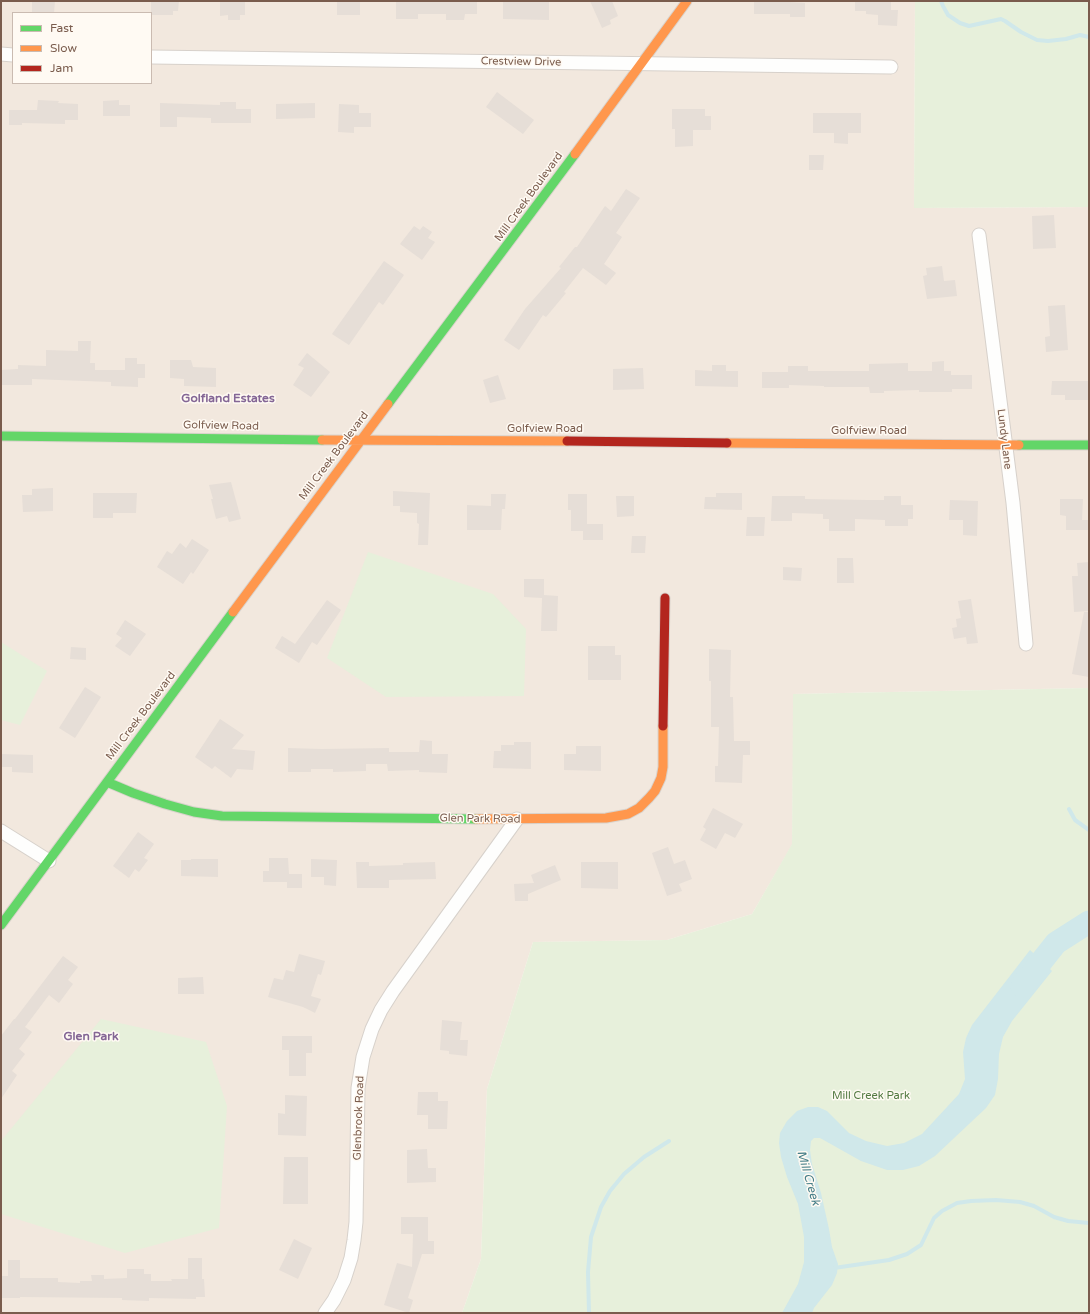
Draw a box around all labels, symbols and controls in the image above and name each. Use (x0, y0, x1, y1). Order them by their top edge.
legend (12, 12, 152, 84)
text: Fast (50, 21, 73, 35)
text: Slow (50, 41, 77, 55)
street label: Crestview Drive (481, 55, 561, 69)
text: Jam (50, 61, 73, 75)
street label: Mill Creek Boulevard (492, 150, 566, 244)
district label: Golfland Estates (181, 392, 275, 406)
street label: Lundy Lane (994, 408, 1014, 470)
street label: Mill Creek Boulevard (296, 409, 372, 503)
street label: Golfview Road (183, 419, 259, 433)
street label: Golfview Road (507, 422, 583, 436)
street label: Golfview Road (831, 424, 907, 438)
street label: Mill Creek Boulevard (103, 669, 179, 763)
street label: Glen Park Road (439, 812, 521, 826)
district label: Glen Park (64, 1030, 118, 1044)
street label: Glenbrook Road (351, 1075, 367, 1161)
park label: Mill Creek Park (832, 1089, 910, 1103)
water label: Mill Creek (793, 1149, 823, 1207)

